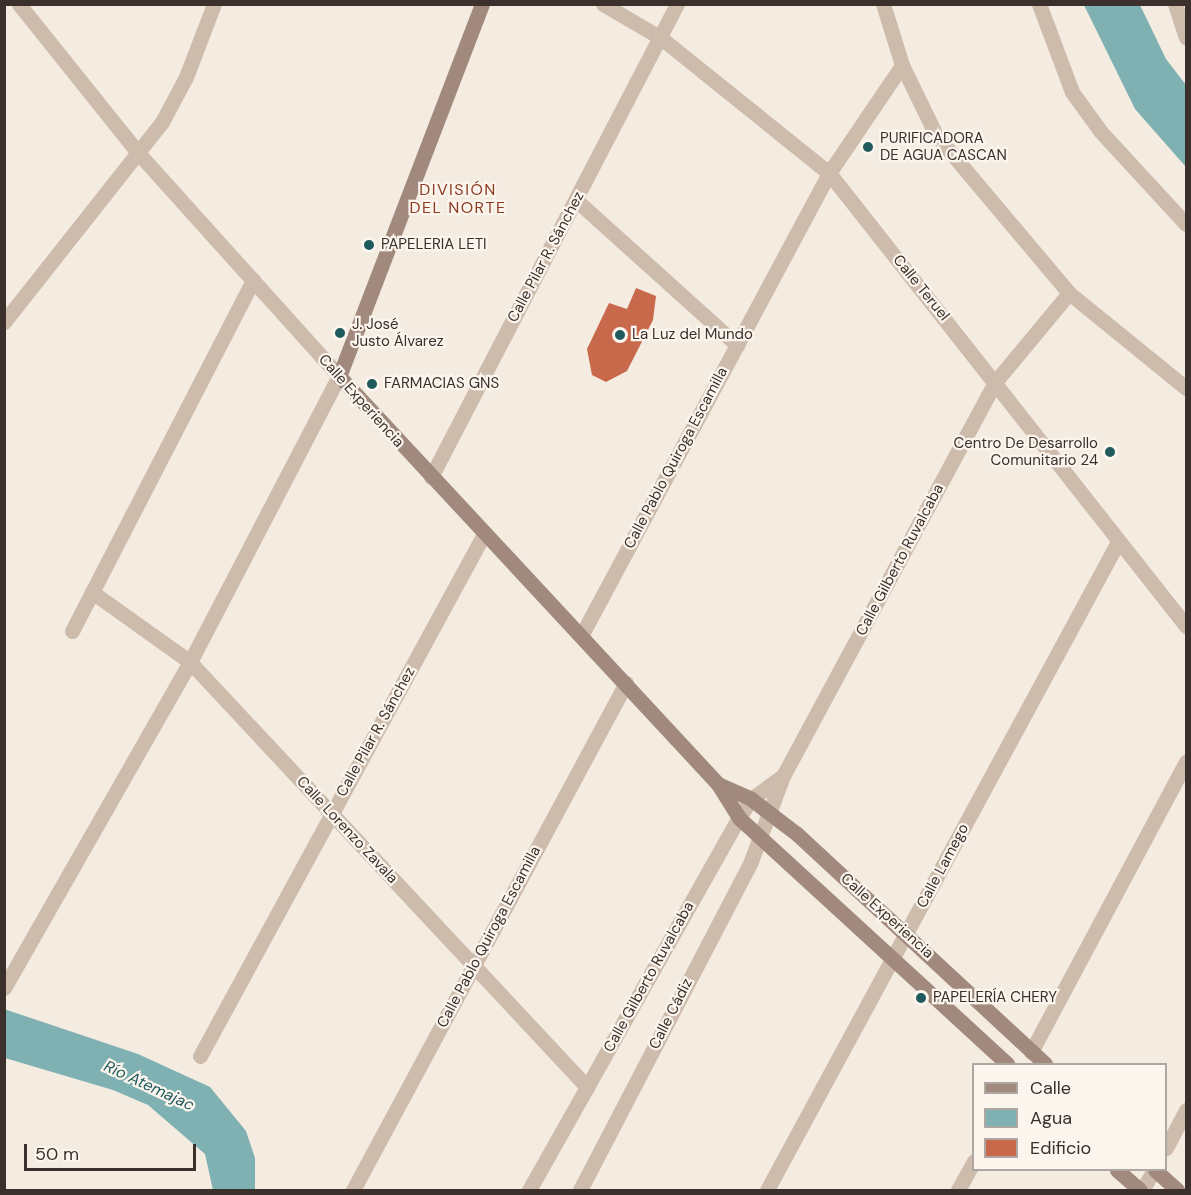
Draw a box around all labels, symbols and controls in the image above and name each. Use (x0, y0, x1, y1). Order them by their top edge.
place label: PURIFICADORA DE AGUA CASCAN (880, 129, 1007, 164)
marker: PURIFICADORA DE AGUA CASCAN (861, 140, 875, 154)
district label: DIVISIÓN DEL NORTE (409, 180, 507, 218)
street label: Calle Pilar R. Sánchez (504, 189, 588, 325)
place label: PAPELERIA LETI (381, 236, 487, 254)
marker: PAPELERIA LETI (362, 238, 376, 252)
street label: Calle Teruel (889, 251, 953, 325)
place label: J. José Justo Álvarez (352, 315, 444, 350)
marker: J. José Justo Álvarez (333, 326, 347, 340)
place label: La Luz del Mundo (632, 326, 753, 344)
marker: La Luz del Mundo (613, 328, 627, 342)
street label: Calle Experiencia (315, 351, 407, 451)
street label: Calle Pablo Quiroga Escamilla (620, 364, 732, 552)
place label: FARMACIAS GNS (384, 375, 499, 393)
marker: FARMACIAS GNS (365, 377, 379, 391)
place label: Centro De Desarrollo Comunitario 24 (953, 434, 1098, 469)
marker: Centro De Desarrollo Comunitario 24 (1103, 445, 1117, 459)
street label: Calle Gilberto Ruvalcaba (852, 481, 948, 639)
street label: Calle Pilar R. Sánchez (333, 664, 419, 800)
street label: Calle Lorenzo Zavala (293, 773, 401, 887)
street label: Calle Lamego (913, 821, 973, 911)
street label: Calle Pablo Quiroga Escamilla (433, 843, 545, 1031)
street label: Calle Experiencia (837, 870, 937, 962)
street label: Calle Gilberto Ruvalcaba (600, 899, 698, 1055)
street label: Calle Cádiz (646, 976, 696, 1052)
place label: PAPELERÍA CHERY (933, 989, 1057, 1007)
marker: PAPELERÍA CHERY (914, 991, 928, 1005)
water label: Río Atemajac (101, 1057, 197, 1115)
legend (972, 1063, 1167, 1171)
text: Calle (1030, 1076, 1071, 1100)
text: Agua (1030, 1106, 1072, 1130)
scale bar (27, 1132, 200, 1170)
text: Edificio (1030, 1136, 1091, 1160)
text: 50 m (35, 1142, 79, 1166)

